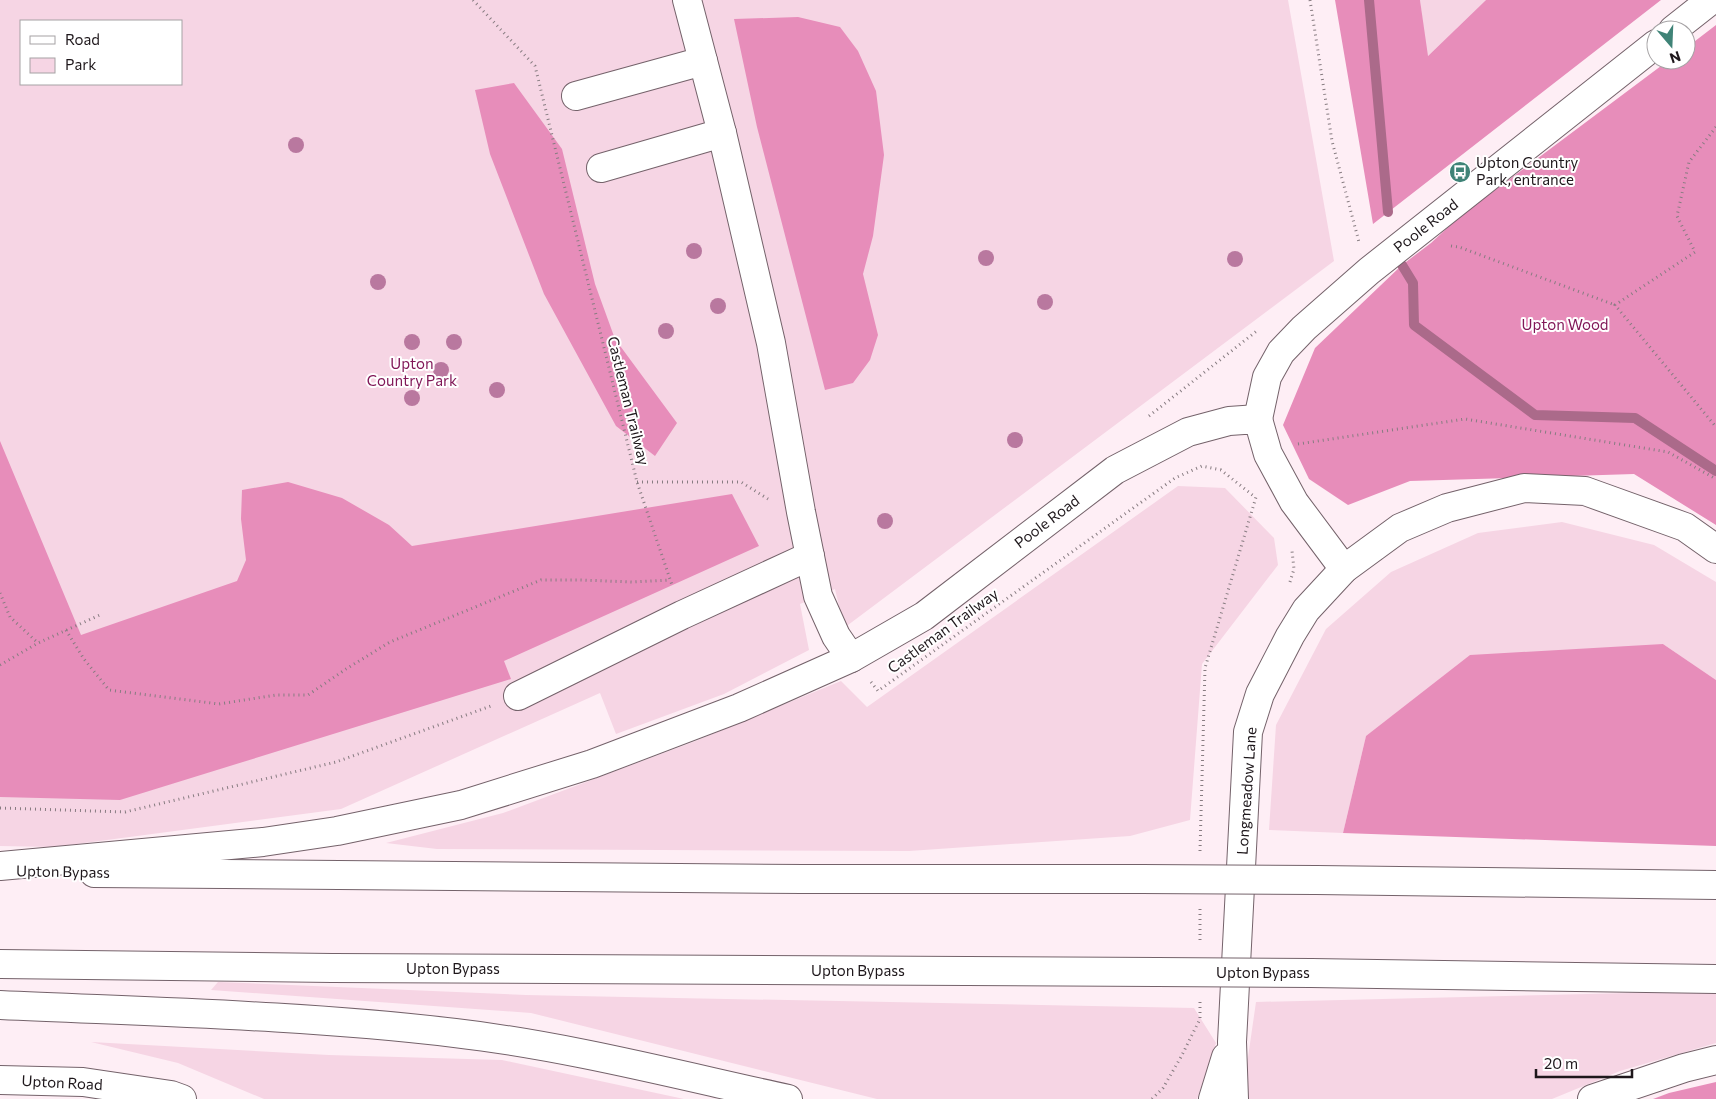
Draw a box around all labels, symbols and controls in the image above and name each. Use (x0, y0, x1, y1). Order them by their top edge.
legend (20, 20, 182, 85)
north arrow (1646, 20, 1696, 70)
text: Road (65, 30, 100, 48)
text: N (1668, 48, 1683, 68)
text: Park (65, 55, 96, 73)
place label: Upton Country Park, entrance (1476, 153, 1579, 188)
bus stop icon: Upton Country Park, entrance (1448, 160, 1472, 184)
street label: Poole Road (1390, 195, 1461, 256)
park label: Upton Wood (1521, 315, 1609, 333)
street label: Castleman Trailway (604, 334, 654, 467)
park label: Upton Country Park (367, 354, 457, 389)
street label: Poole Road (1010, 491, 1082, 551)
street label: Castleman Trailway (884, 584, 1001, 676)
street label: Longmeadow Lane (1233, 726, 1259, 856)
street label: Upton Bypass (16, 861, 110, 881)
street label: Upton Bypass (406, 959, 500, 977)
street label: Upton Bypass (811, 961, 905, 979)
street label: Upton Bypass (1216, 963, 1310, 981)
scale bar (1536, 1046, 1632, 1078)
text: 20 m (1544, 1054, 1578, 1072)
street label: Upton Road (21, 1071, 103, 1093)

